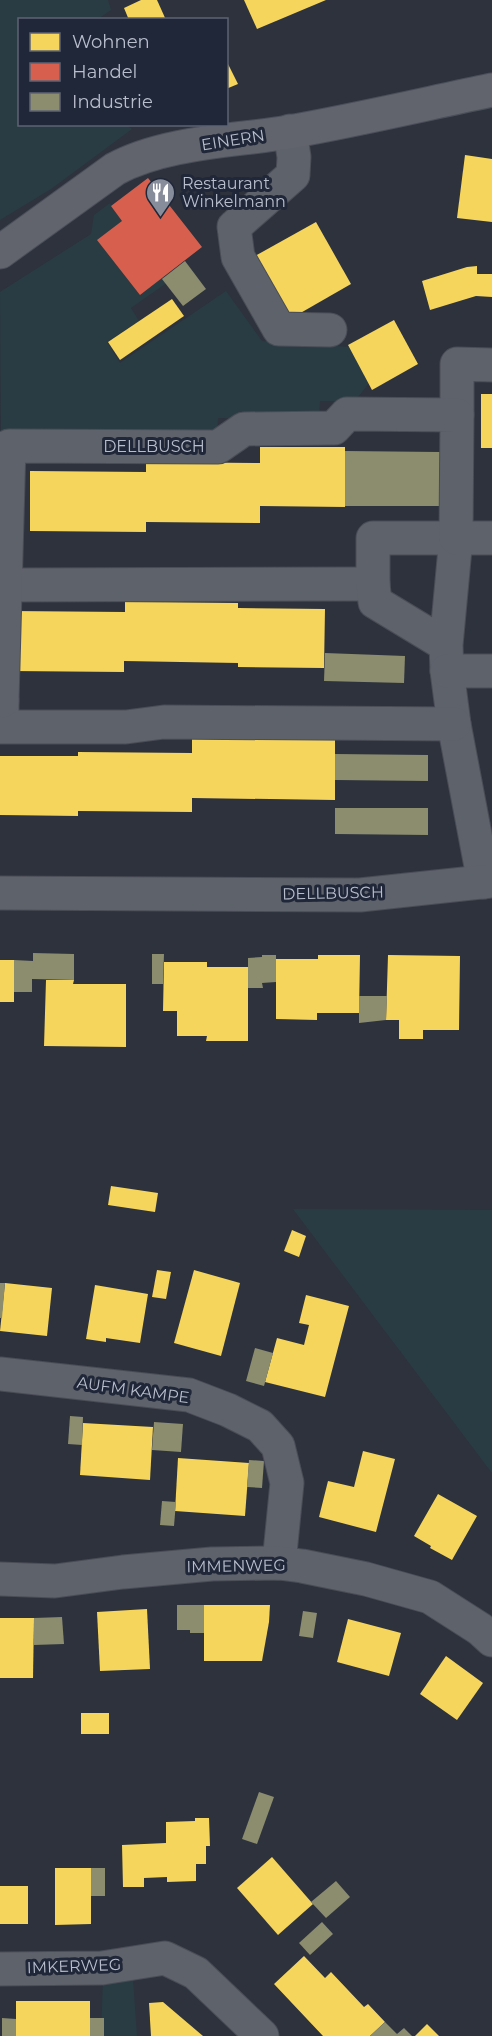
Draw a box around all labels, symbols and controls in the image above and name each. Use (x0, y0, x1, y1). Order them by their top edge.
legend (18, 18, 228, 126)
text: Wohnen (72, 31, 150, 53)
text: Handel (72, 61, 137, 83)
text: Industrie (72, 91, 153, 113)
street label: EINERN (200, 126, 266, 154)
place label: Restaurant Winkelmann (182, 174, 286, 211)
restaurant icon: Restaurant Winkelmann (145, 176, 177, 218)
street label: DELLBUSCH (103, 437, 205, 456)
street label: DELLBUSCH (282, 883, 384, 903)
street label: AUFM KAMPE (76, 1373, 190, 1407)
street label: IMMENWEG (186, 1556, 286, 1576)
street label: IMKERWEG (27, 1955, 121, 1977)

